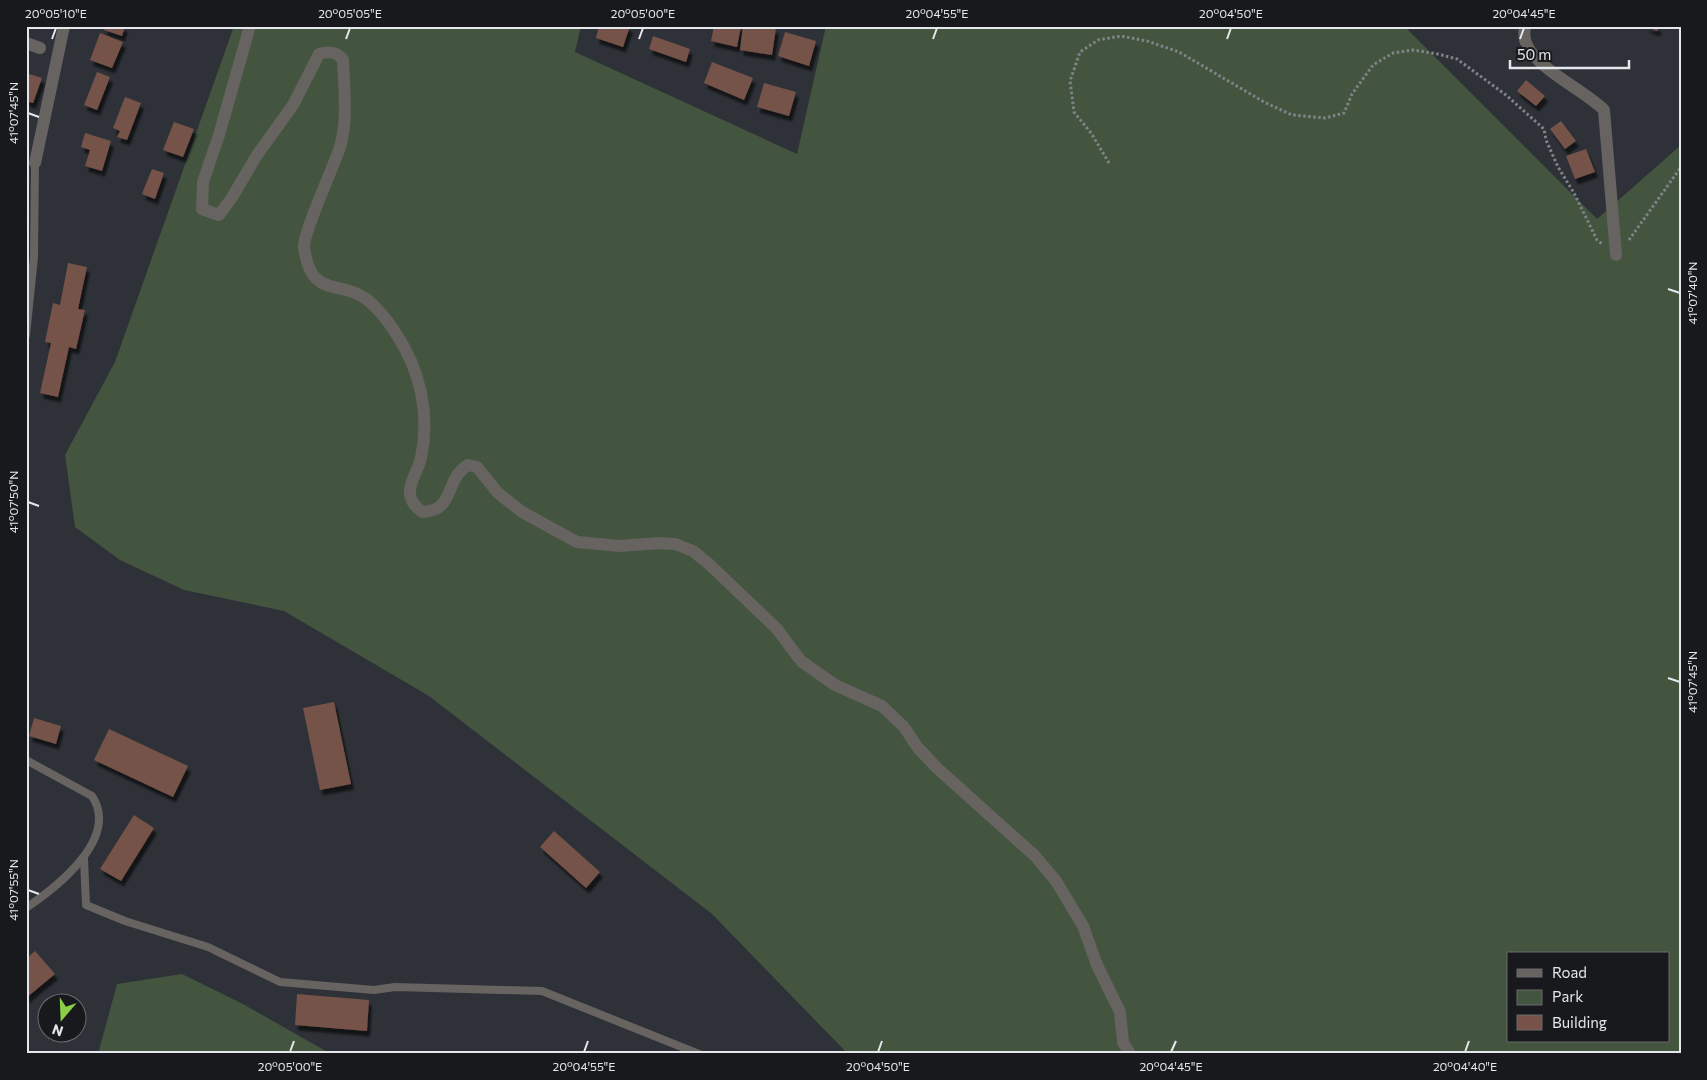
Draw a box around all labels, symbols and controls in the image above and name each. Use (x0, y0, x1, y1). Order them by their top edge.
text: 20°05'10"E (25, 6, 87, 20)
text: 20°05'05"E (318, 6, 382, 20)
text: 20°05'00"E (611, 6, 675, 20)
text: 20°04'55"E (906, 6, 968, 20)
text: 20°04'50"E (1199, 6, 1263, 20)
text: 20°04'45"E (1492, 6, 1556, 20)
scale bar (1510, 38, 1628, 70)
text: 50 m (1517, 45, 1551, 63)
text: 41°07'45"N (6, 82, 20, 144)
text: 41°07'40"N (1685, 262, 1699, 324)
text: 41°07'50"N (6, 471, 20, 533)
text: 41°07'45"N (1685, 651, 1699, 713)
text: 41°07'55"N (6, 859, 20, 921)
legend (1507, 952, 1670, 1042)
text: Road (1552, 963, 1587, 981)
text: Park (1552, 987, 1583, 1005)
north arrow (38, 992, 88, 1042)
text: Building (1552, 1013, 1607, 1031)
text: N (50, 1021, 65, 1041)
text: 20°05'00"E (258, 1059, 322, 1073)
text: 20°04'55"E (553, 1059, 615, 1073)
text: 20°04'50"E (846, 1059, 910, 1073)
text: 20°04'45"E (1139, 1059, 1203, 1073)
text: 20°04'40"E (1433, 1059, 1497, 1073)

